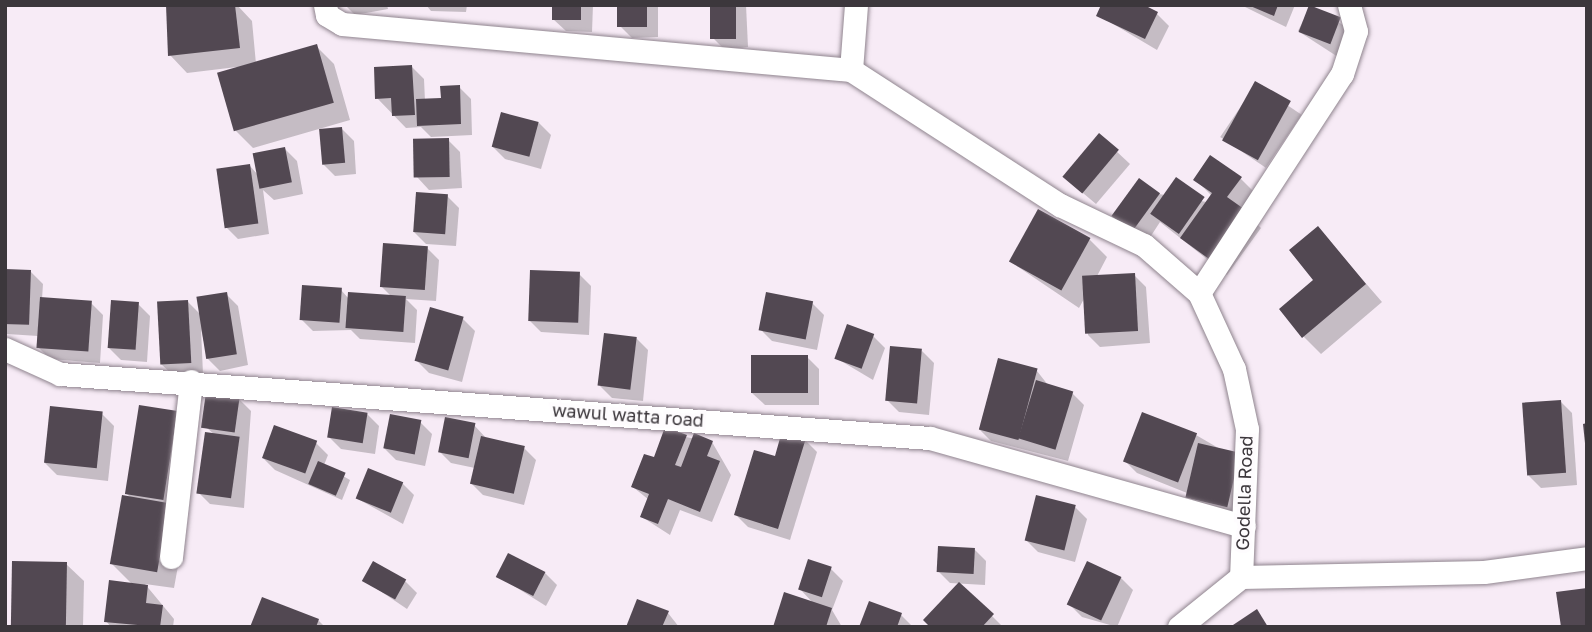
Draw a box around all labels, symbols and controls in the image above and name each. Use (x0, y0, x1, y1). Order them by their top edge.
street label: wawul watta road (551, 399, 705, 431)
street label: Godella Road (1231, 435, 1257, 551)

